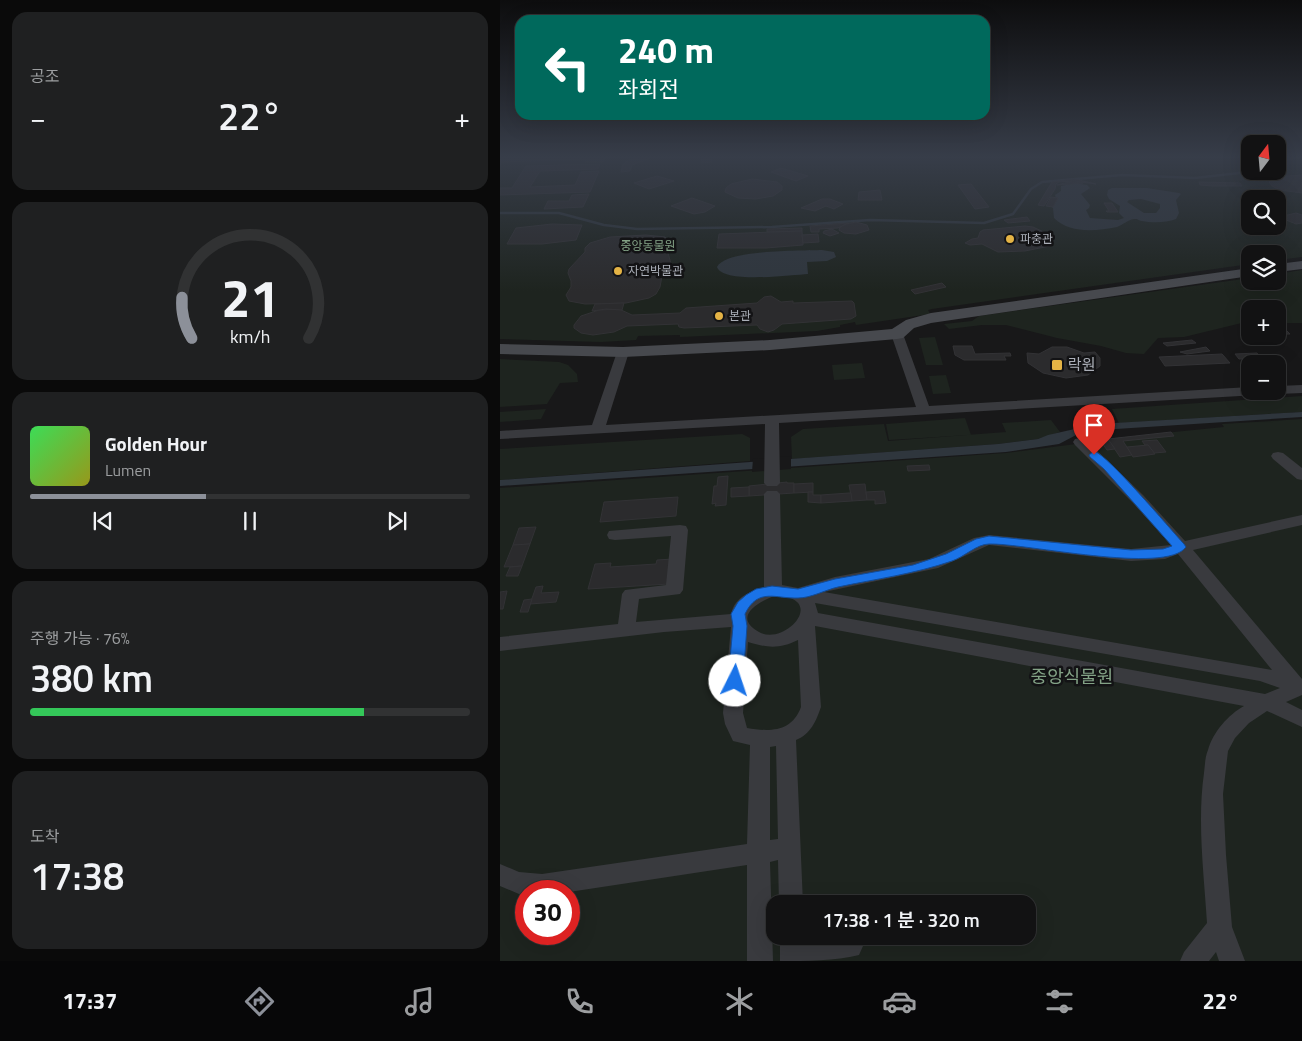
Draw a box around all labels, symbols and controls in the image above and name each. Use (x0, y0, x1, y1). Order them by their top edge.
text: 240 m (618, 23, 714, 77)
icon: left (535, 35, 600, 100)
text: 공조 (30, 64, 59, 88)
text: 좌회전 (618, 72, 679, 106)
text: 22° (218, 87, 282, 145)
text: − (30, 96, 46, 139)
text: + (454, 96, 470, 139)
north arrow (1241, 135, 1286, 180)
map controls (1241, 135, 1286, 400)
button: search (1241, 190, 1286, 235)
place label: 파충관 (1020, 229, 1053, 248)
marker: 파충관 (1004, 233, 1016, 245)
park label: 중앙동물원 (620, 236, 676, 255)
button: layers (1241, 245, 1286, 290)
text: 21 (221, 258, 279, 337)
place label: 자연박물관 (628, 261, 683, 280)
marker: 자연박물관 (612, 265, 624, 277)
button: + (1241, 300, 1286, 345)
place label: 본관 (729, 306, 751, 325)
marker: 본관 (713, 310, 725, 322)
text: km/h (230, 323, 270, 350)
place label: 락원 (1068, 353, 1096, 376)
button: − (1241, 355, 1286, 400)
marker: 락원 (1050, 358, 1064, 372)
pin (1073, 404, 1115, 455)
icon: arrive (1080, 411, 1108, 439)
text: Golden Hour (105, 429, 207, 458)
text: Lumen (105, 458, 151, 482)
icon: previous (89, 507, 117, 535)
icon: pause (236, 507, 264, 535)
icon: next (383, 507, 411, 535)
text: 주행 가능 · 76% (30, 626, 130, 650)
text: 380 km (30, 649, 153, 707)
position arrow (708, 654, 760, 706)
park label: 중앙식물원 (1031, 663, 1113, 690)
text: 도착 (30, 824, 59, 848)
text: 17:38 (30, 847, 124, 905)
speed limit sign: 30 (515, 880, 580, 945)
text: 17:38 · 1 분 · 320 m (822, 905, 980, 934)
text: 17:37 (63, 984, 117, 1018)
icon: directions (242, 984, 277, 1019)
icon: music (402, 984, 437, 1019)
icon: phone (562, 984, 597, 1019)
icon: climate (722, 984, 757, 1019)
icon: car (882, 984, 917, 1019)
icon: filters (1042, 984, 1077, 1019)
text: 22° (1202, 984, 1239, 1018)

